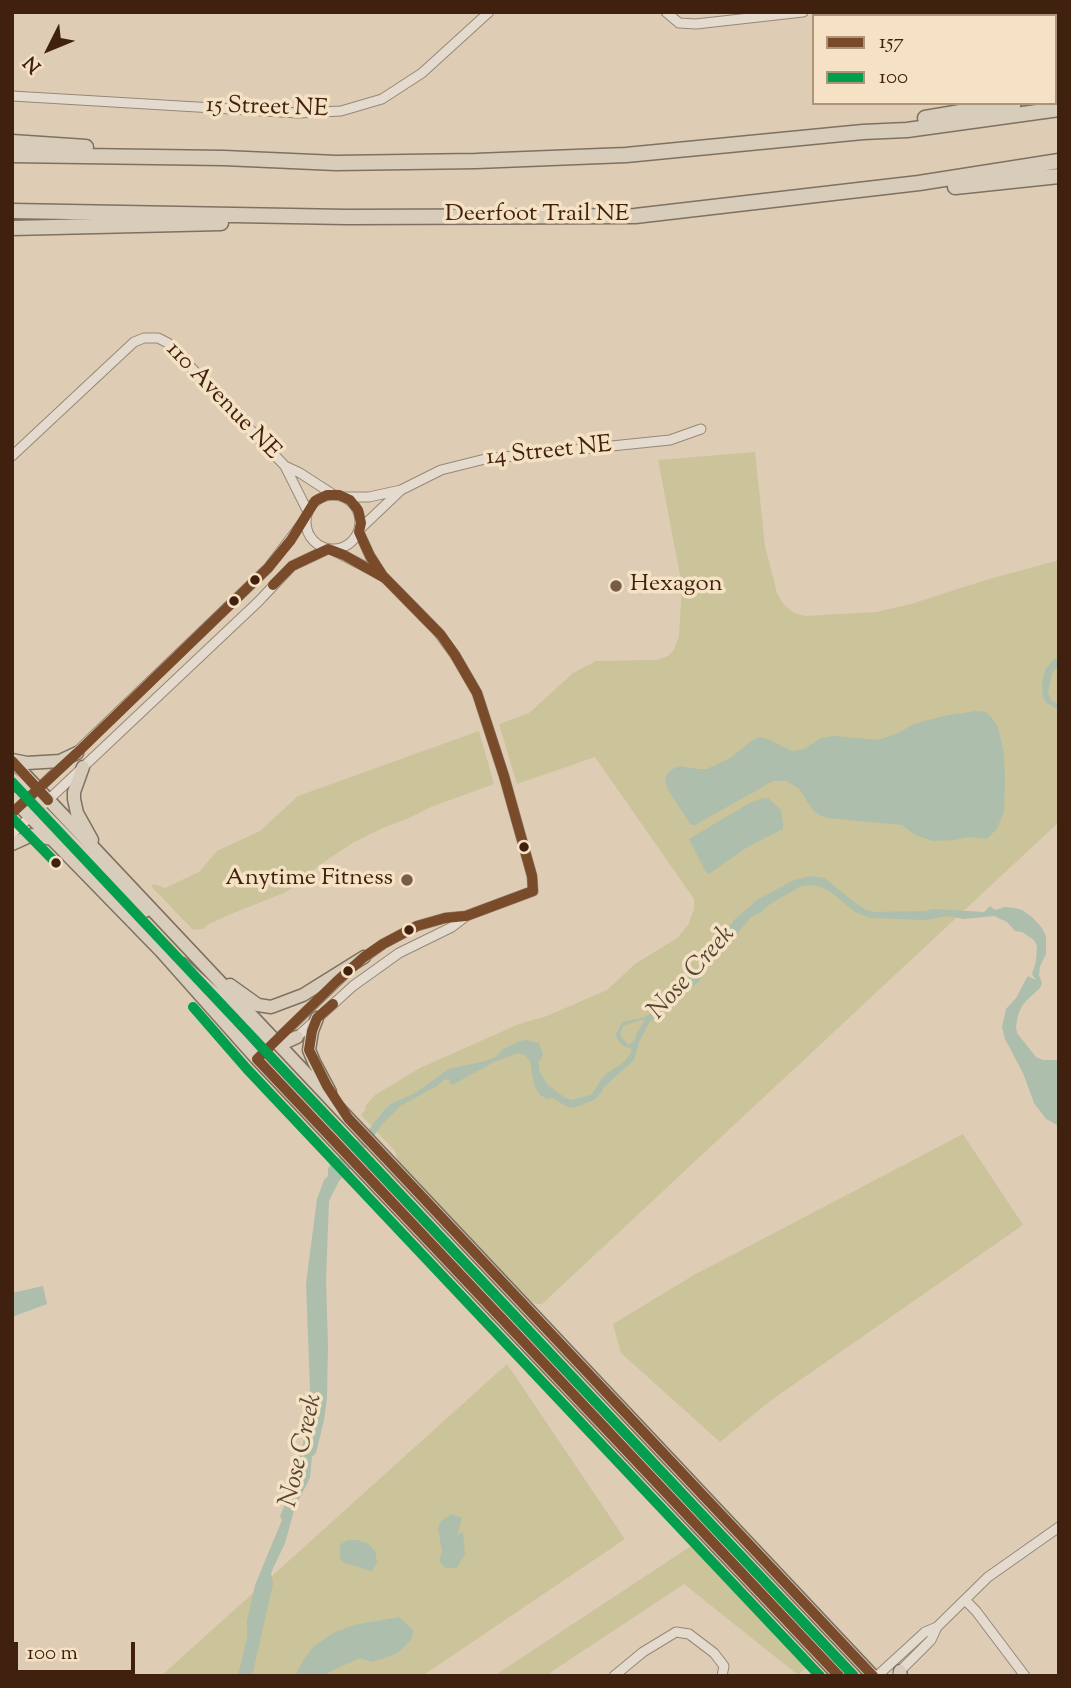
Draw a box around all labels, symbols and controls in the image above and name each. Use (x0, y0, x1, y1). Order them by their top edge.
north arrow (14, 14, 84, 84)
legend (812, 14, 1057, 105)
text: 157 (879, 28, 904, 58)
text: N (18, 49, 48, 78)
text: 100 (879, 63, 908, 93)
street label: 15 Street NE (205, 92, 329, 126)
street label: Deerfoot Trail NE (445, 202, 629, 230)
street label: 110 Avenue NE (159, 337, 285, 467)
street label: 14 Street NE (485, 432, 613, 474)
place label: Hexagon (630, 572, 723, 600)
unlabelled marker (248, 573, 262, 587)
marker: Hexagon (608, 578, 624, 594)
unlabelled marker (227, 594, 241, 608)
unlabelled marker (517, 840, 531, 854)
unlabelled marker (49, 856, 63, 870)
place label: Anytime Fitness (225, 866, 393, 894)
marker: Anytime Fitness (399, 872, 415, 888)
water label: Nose Creek (643, 921, 743, 1027)
unlabelled marker (402, 923, 416, 937)
unlabelled marker (341, 964, 355, 978)
water label: Nose Creek (275, 1391, 331, 1511)
scale bar (18, 1628, 138, 1672)
text: 100 m (27, 1639, 78, 1669)

